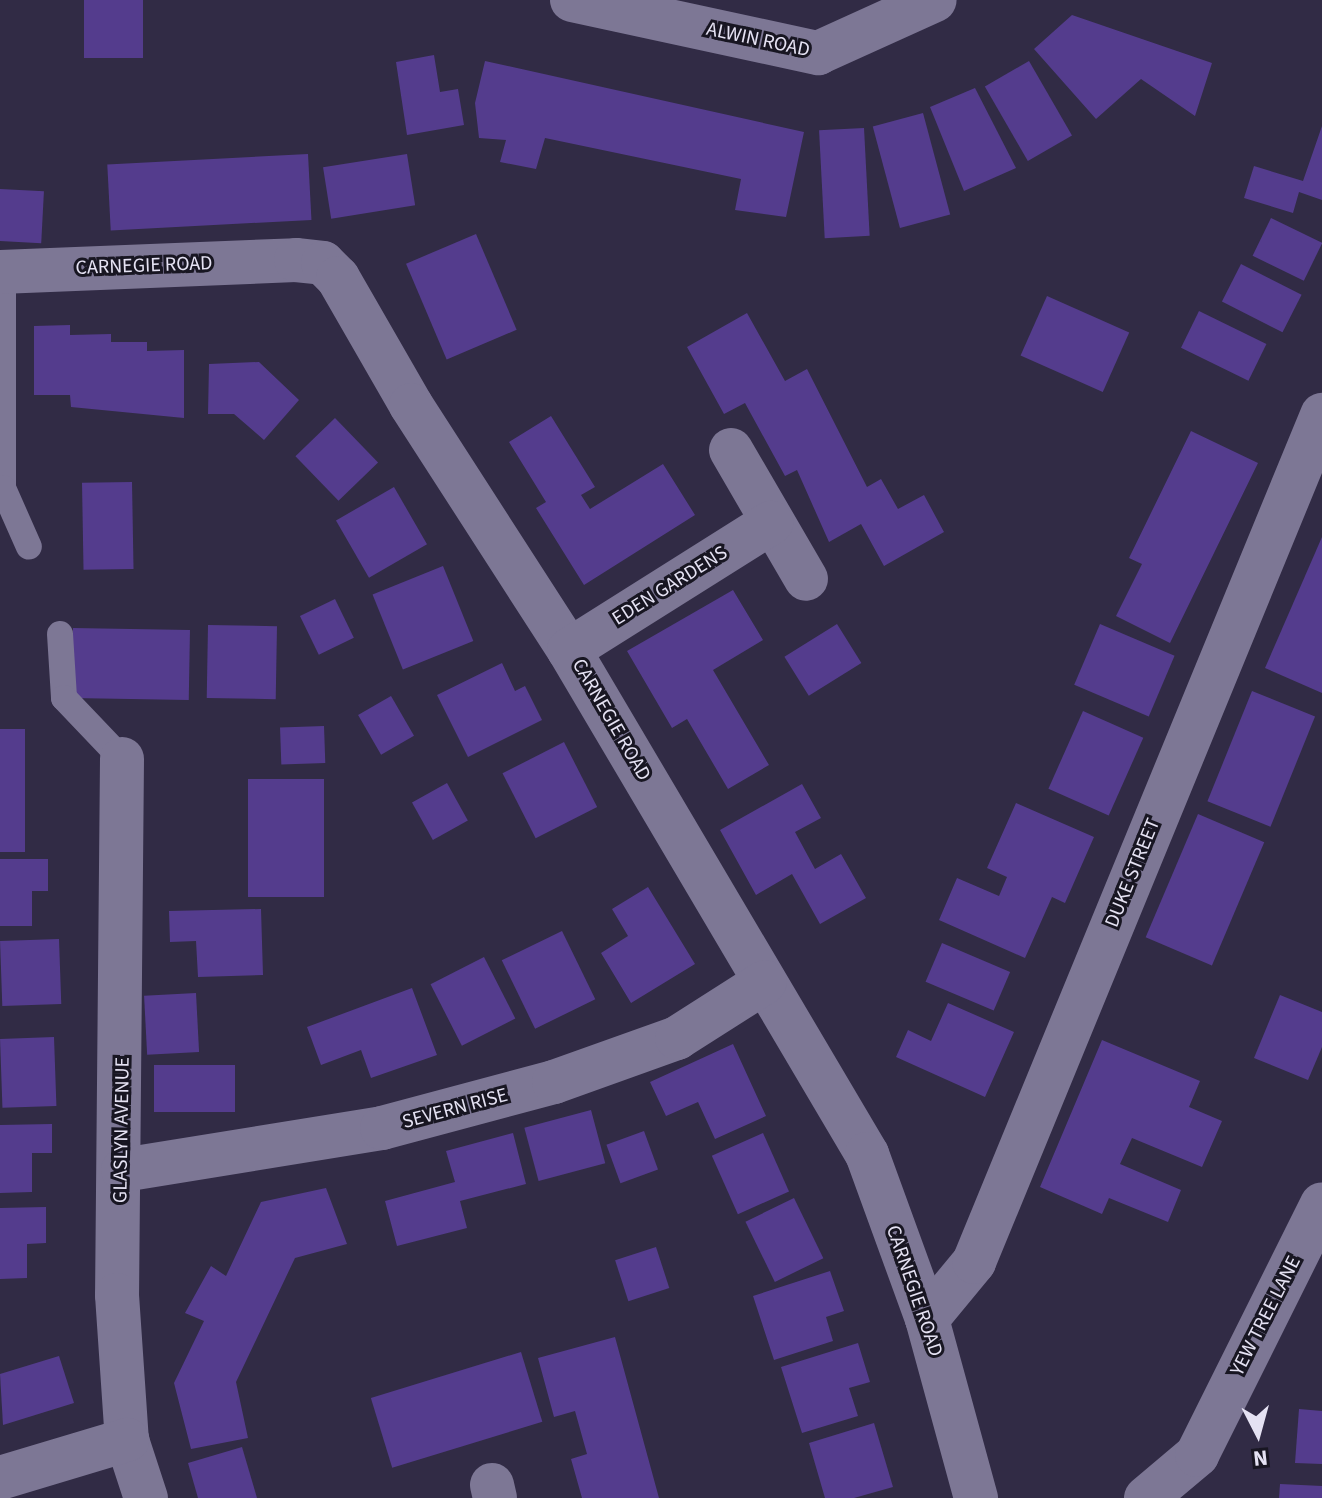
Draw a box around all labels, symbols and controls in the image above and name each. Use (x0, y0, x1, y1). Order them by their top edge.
street label: ALWIN ROAD (704, 17, 812, 63)
street label: CARNEGIE ROAD (75, 252, 213, 280)
street label: EDEN GARDENS (608, 541, 732, 631)
street label: CARNEGIE ROAD (566, 655, 656, 785)
street label: DUKE STREET (1100, 815, 1166, 931)
street label: GLASLYN AVENUE (109, 1057, 135, 1203)
street label: SEVERN RISE (400, 1083, 510, 1135)
street label: CARNEGIE ROAD (880, 1222, 948, 1360)
street label: YEW TREE LANE (1226, 1252, 1306, 1380)
north arrow (1218, 1394, 1298, 1474)
text: N (1252, 1441, 1269, 1475)

